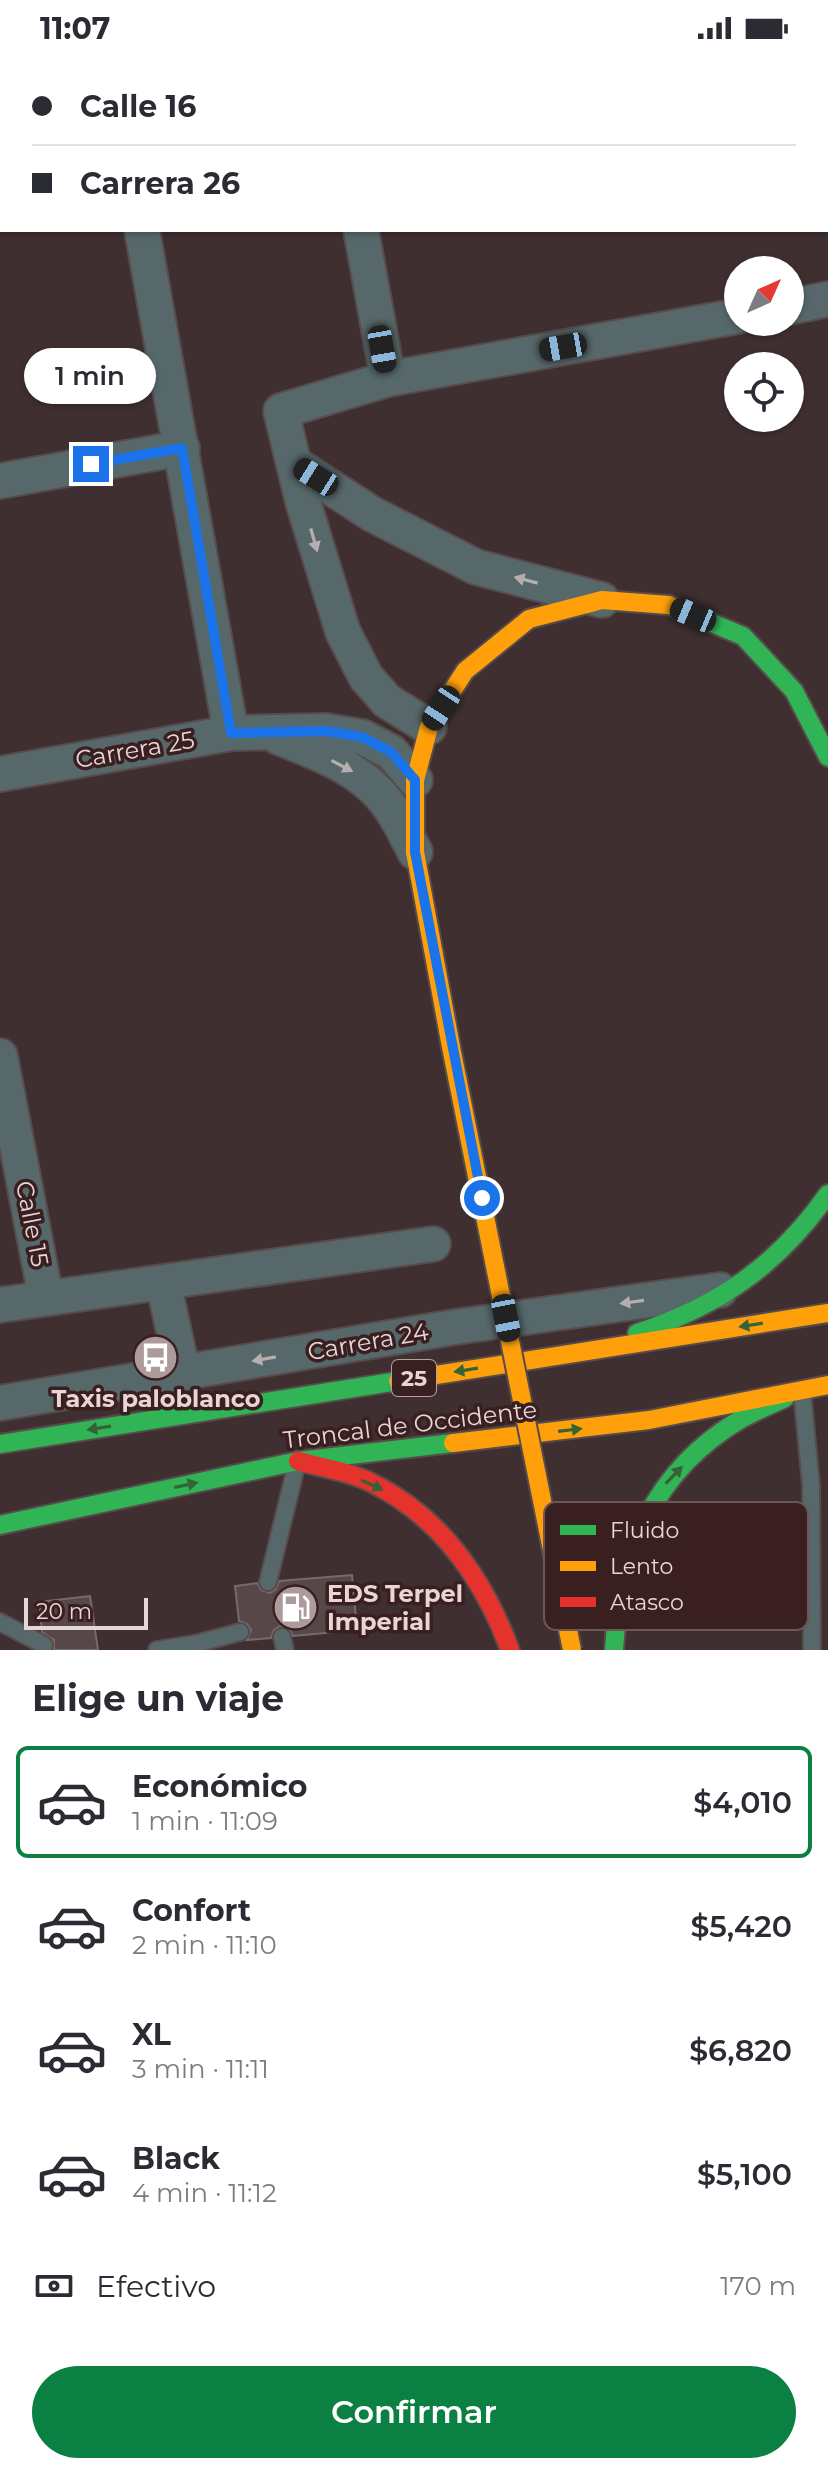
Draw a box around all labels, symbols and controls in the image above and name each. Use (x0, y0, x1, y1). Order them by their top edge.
text: 11:07 (40, 10, 110, 47)
text: Calle 16 (80, 88, 196, 125)
text: Carrera 26 (80, 165, 240, 202)
north arrow (724, 256, 804, 336)
map controls (724, 256, 804, 432)
car (366, 323, 398, 375)
car (537, 331, 589, 363)
callout: 1 min (25, 348, 157, 404)
button: locate (724, 352, 804, 432)
text: 1 min (55, 360, 125, 392)
route end (73, 446, 109, 482)
car (289, 454, 343, 500)
one-way arrow (308, 528, 320, 553)
one-way arrow (514, 574, 539, 586)
car (666, 595, 720, 635)
car (418, 681, 464, 735)
street label: Carrera 25 (73, 725, 197, 774)
one-way arrow (330, 759, 353, 772)
street label: Calle 15 (10, 1178, 55, 1269)
route start (464, 1180, 500, 1216)
car (490, 1292, 522, 1344)
one-way arrow (619, 1296, 644, 1309)
street label: Carrera 24 (305, 1317, 431, 1366)
one-way arrow (738, 1319, 763, 1332)
bus stop icon: Taxis paloblanco (132, 1333, 180, 1381)
one-way arrow (251, 1354, 276, 1366)
road number: 25 (392, 1360, 436, 1396)
one-way arrow (454, 1364, 479, 1376)
place label: Taxis paloblanco (51, 1384, 261, 1413)
street label: Troncal de Occidente (281, 1395, 539, 1454)
one-way arrow (86, 1423, 111, 1435)
one-way arrow (558, 1423, 583, 1436)
one-way arrow (664, 1466, 683, 1485)
one-way arrow (173, 1478, 198, 1491)
one-way arrow (360, 1478, 384, 1492)
legend (544, 1502, 808, 1630)
text: Fluido (610, 1517, 679, 1544)
text: Lento (610, 1553, 673, 1580)
place label: EDS Terpel Imperial (327, 1579, 463, 1636)
fuel station icon: EDS Terpel Imperial (272, 1584, 320, 1632)
text: Atasco (610, 1589, 684, 1616)
scale bar (24, 1594, 148, 1630)
text: 20 m (36, 1598, 92, 1625)
text: Elige un viaje (32, 1676, 284, 1720)
icon: car (36, 1766, 108, 1838)
text: Económico (132, 1768, 307, 1805)
text: $4,010 (693, 1784, 792, 1821)
text: 1 min · 11:09 (132, 1805, 278, 1837)
icon: car (36, 1890, 108, 1962)
text: Confort (132, 1892, 251, 1929)
text: $5,420 (690, 1908, 792, 1945)
text: 2 min · 11:10 (132, 1929, 277, 1961)
icon: car (36, 2014, 108, 2086)
text: XL (132, 2016, 171, 2053)
text: $6,820 (689, 2032, 792, 2069)
text: 3 min · 11:11 (132, 2053, 269, 2085)
icon: car (36, 2138, 108, 2210)
text: Black (132, 2140, 220, 2177)
text: $5,100 (697, 2156, 792, 2193)
text: 4 min · 11:12 (132, 2177, 277, 2209)
icon: cash (32, 2264, 76, 2308)
text: Efectivo (96, 2268, 216, 2305)
text: 170 m (720, 2270, 796, 2302)
button: Confirmar (32, 2366, 796, 2458)

